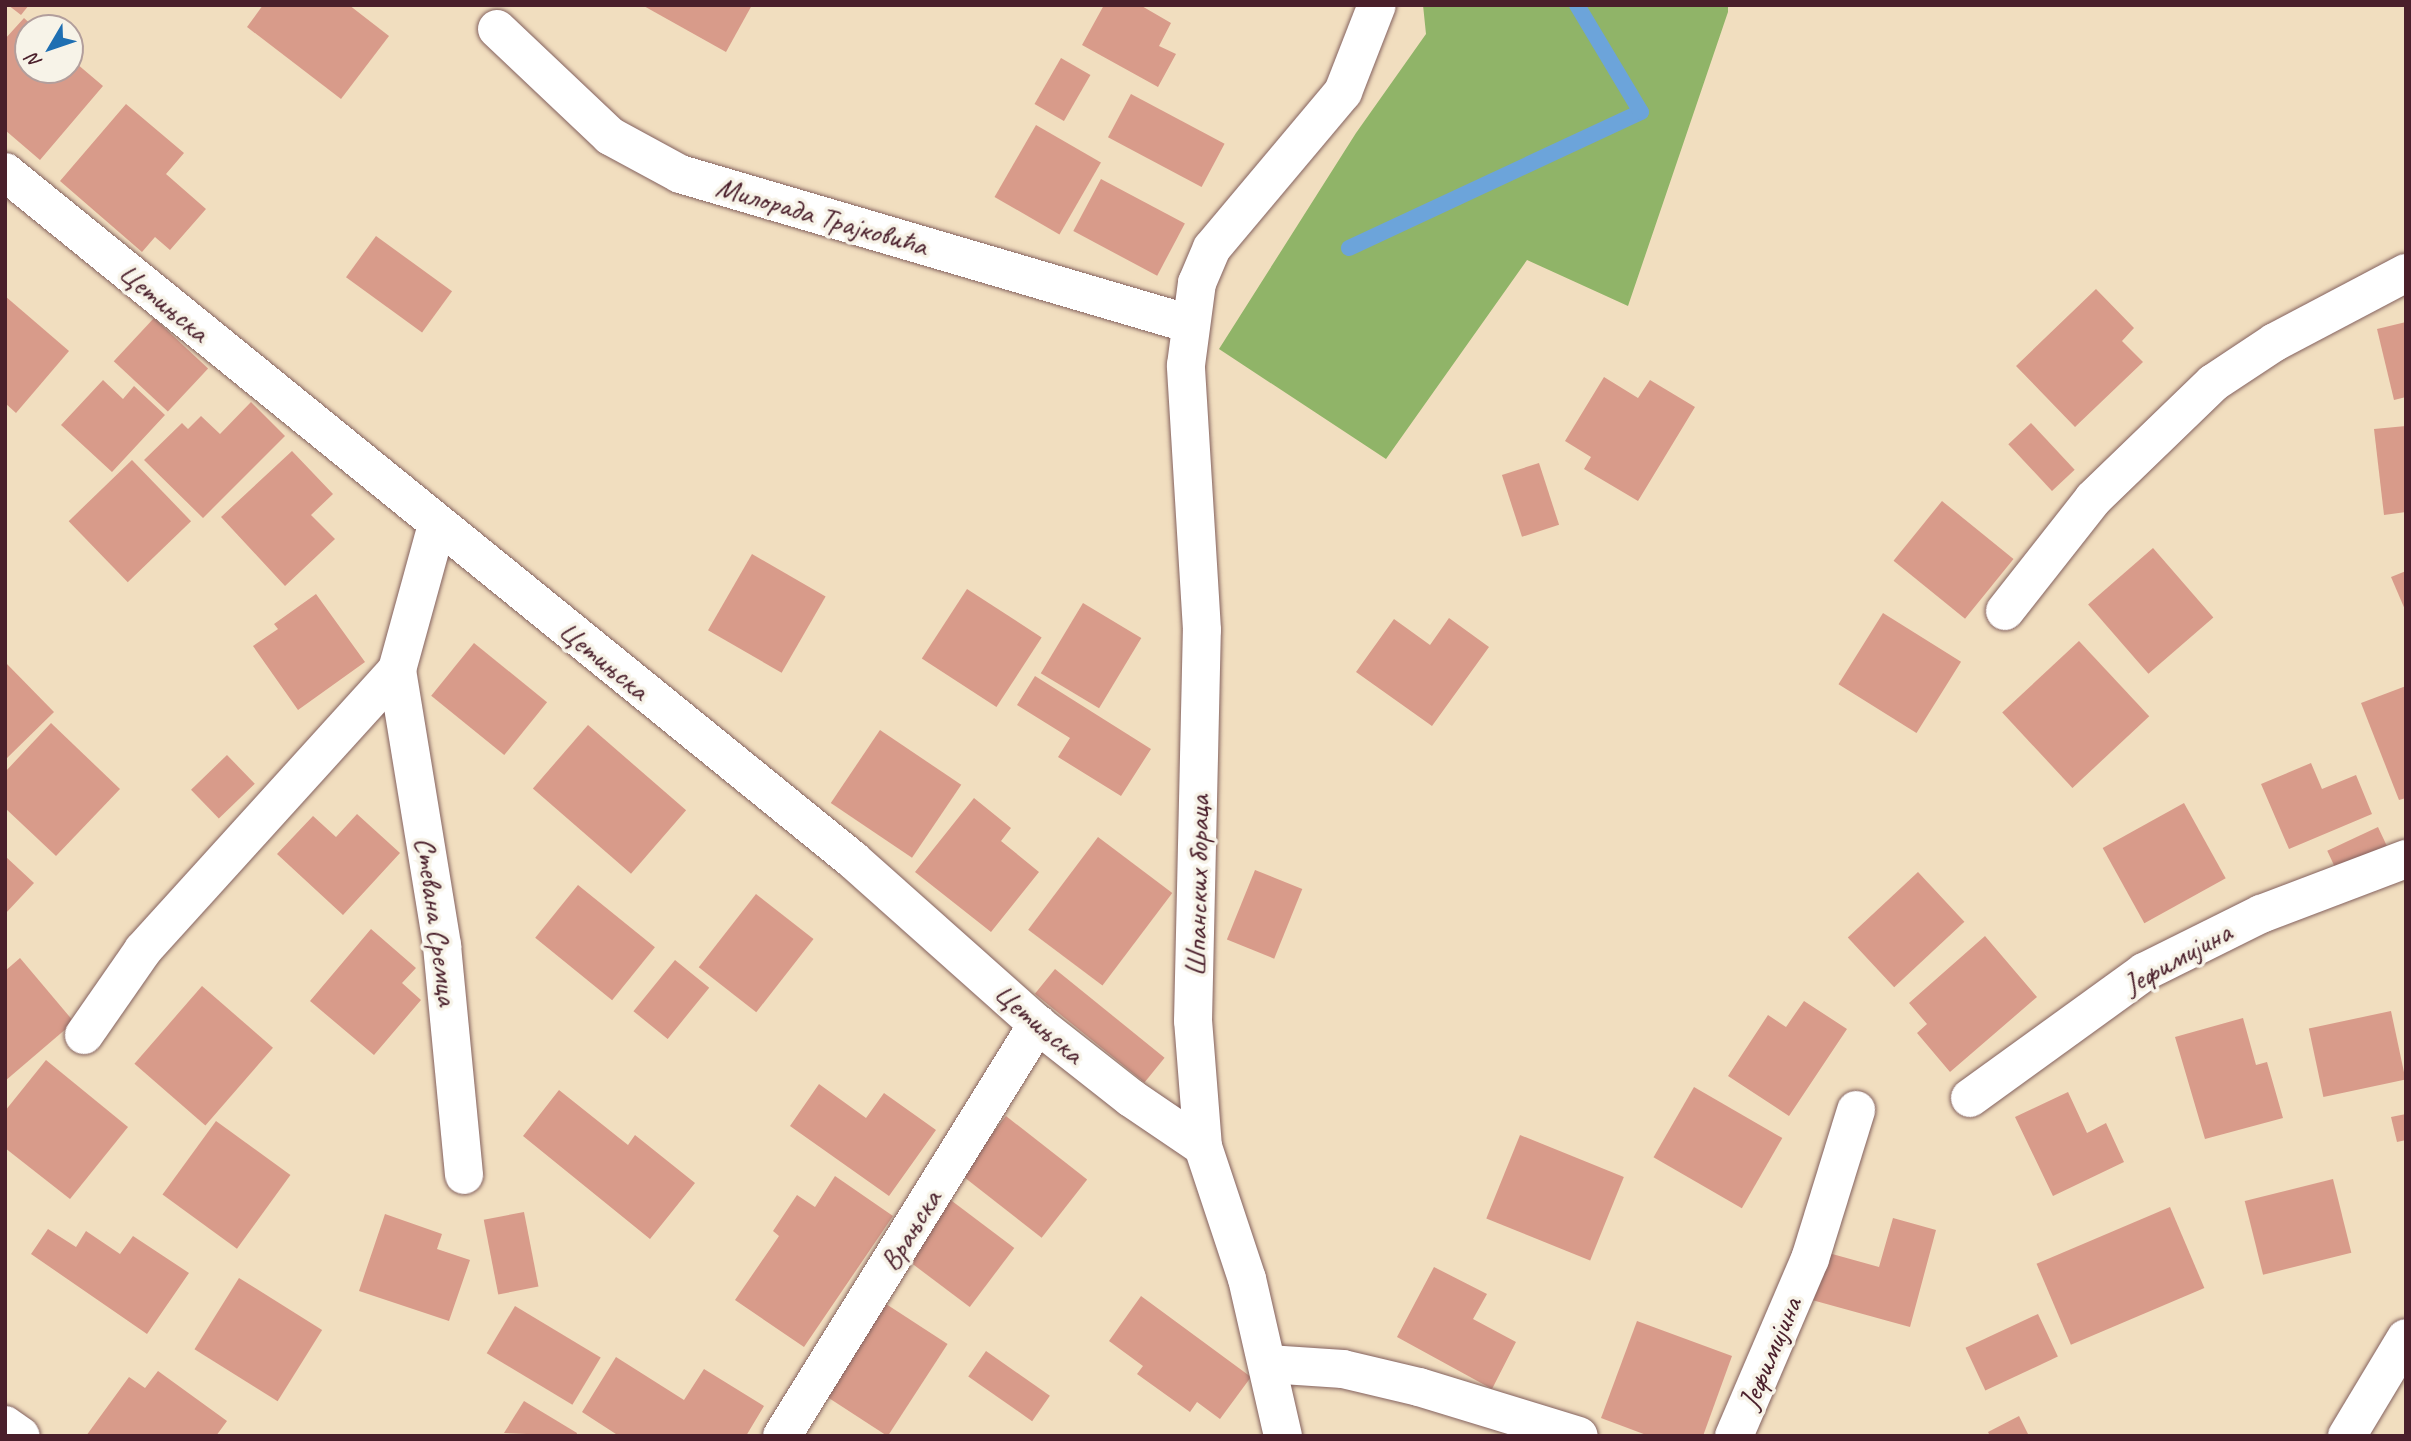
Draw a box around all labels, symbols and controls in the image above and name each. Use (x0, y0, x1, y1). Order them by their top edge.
north arrow (14, 14, 84, 84)
text: N (21, 49, 47, 73)
street label: Милорада Трајковића (712, 168, 932, 264)
street label: Цетињска (111, 254, 217, 350)
street label: Цетињска (551, 612, 657, 708)
street label: Шпанских бораца (1177, 795, 1217, 977)
street label: Стевана Сремца (407, 835, 467, 1007)
street label: Јефимијина (2117, 914, 2237, 1002)
street label: Цетињска (987, 975, 1091, 1071)
street label: Врањска (871, 1183, 949, 1277)
street label: Јефимијина (1730, 1292, 1810, 1414)

